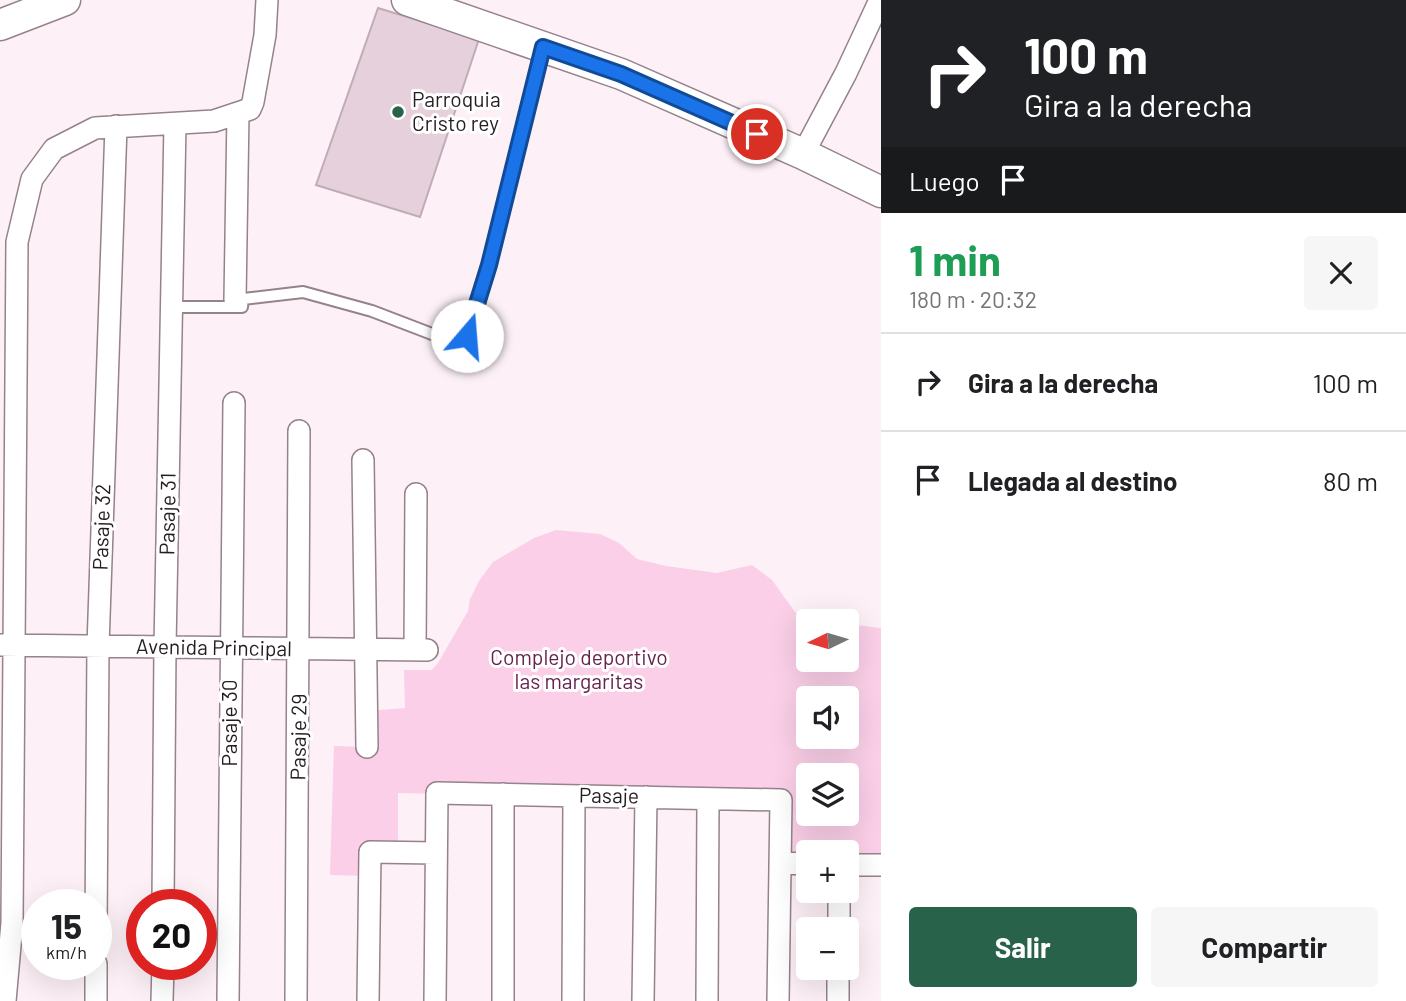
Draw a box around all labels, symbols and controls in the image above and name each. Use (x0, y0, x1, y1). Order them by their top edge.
text: 100 m (1024, 25, 1148, 84)
icon: right (909, 28, 1000, 119)
text: Gira a la derecha (1024, 85, 1252, 123)
place label: Parroquia Cristo rey (412, 86, 501, 135)
marker: Parroquia Cristo rey (390, 104, 406, 120)
pin (727, 104, 787, 164)
icon: arrive (738, 115, 776, 153)
icon: arrive (994, 161, 1032, 199)
text: Luego (909, 165, 980, 196)
text: 1 min (909, 234, 1001, 284)
button: close (1304, 236, 1378, 310)
text: 180 m · 20:32 (909, 285, 1037, 313)
position arrow (430, 299, 504, 373)
icon: right (909, 363, 947, 401)
text: Gira a la derecha (968, 367, 1158, 398)
text: 100 m (1313, 367, 1378, 398)
icon: arrive (909, 461, 947, 499)
text: Llegada al destino (968, 465, 1177, 496)
text: 80 m (1323, 465, 1378, 496)
street label: Pasaje 31 (153, 473, 180, 555)
street label: Pasaje 32 (86, 483, 115, 571)
north arrow (796, 609, 859, 672)
map controls (796, 609, 859, 980)
street label: Avenida Principal (136, 633, 292, 660)
park label: Complejo deportivo las margaritas (490, 644, 668, 693)
street label: Pasaje 30 (216, 679, 241, 767)
button: sound (796, 686, 859, 749)
street label: Pasaje 29 (284, 693, 311, 781)
button: layers (796, 763, 859, 826)
street label: Pasaje (579, 781, 639, 808)
button: + (796, 840, 859, 903)
speed limit sign: 20 (126, 889, 217, 980)
text: 15 (51, 904, 82, 946)
button: Salir (909, 907, 1137, 987)
button: Compartir (1151, 907, 1378, 987)
button: − (796, 917, 859, 980)
text: km/h (46, 941, 87, 963)

